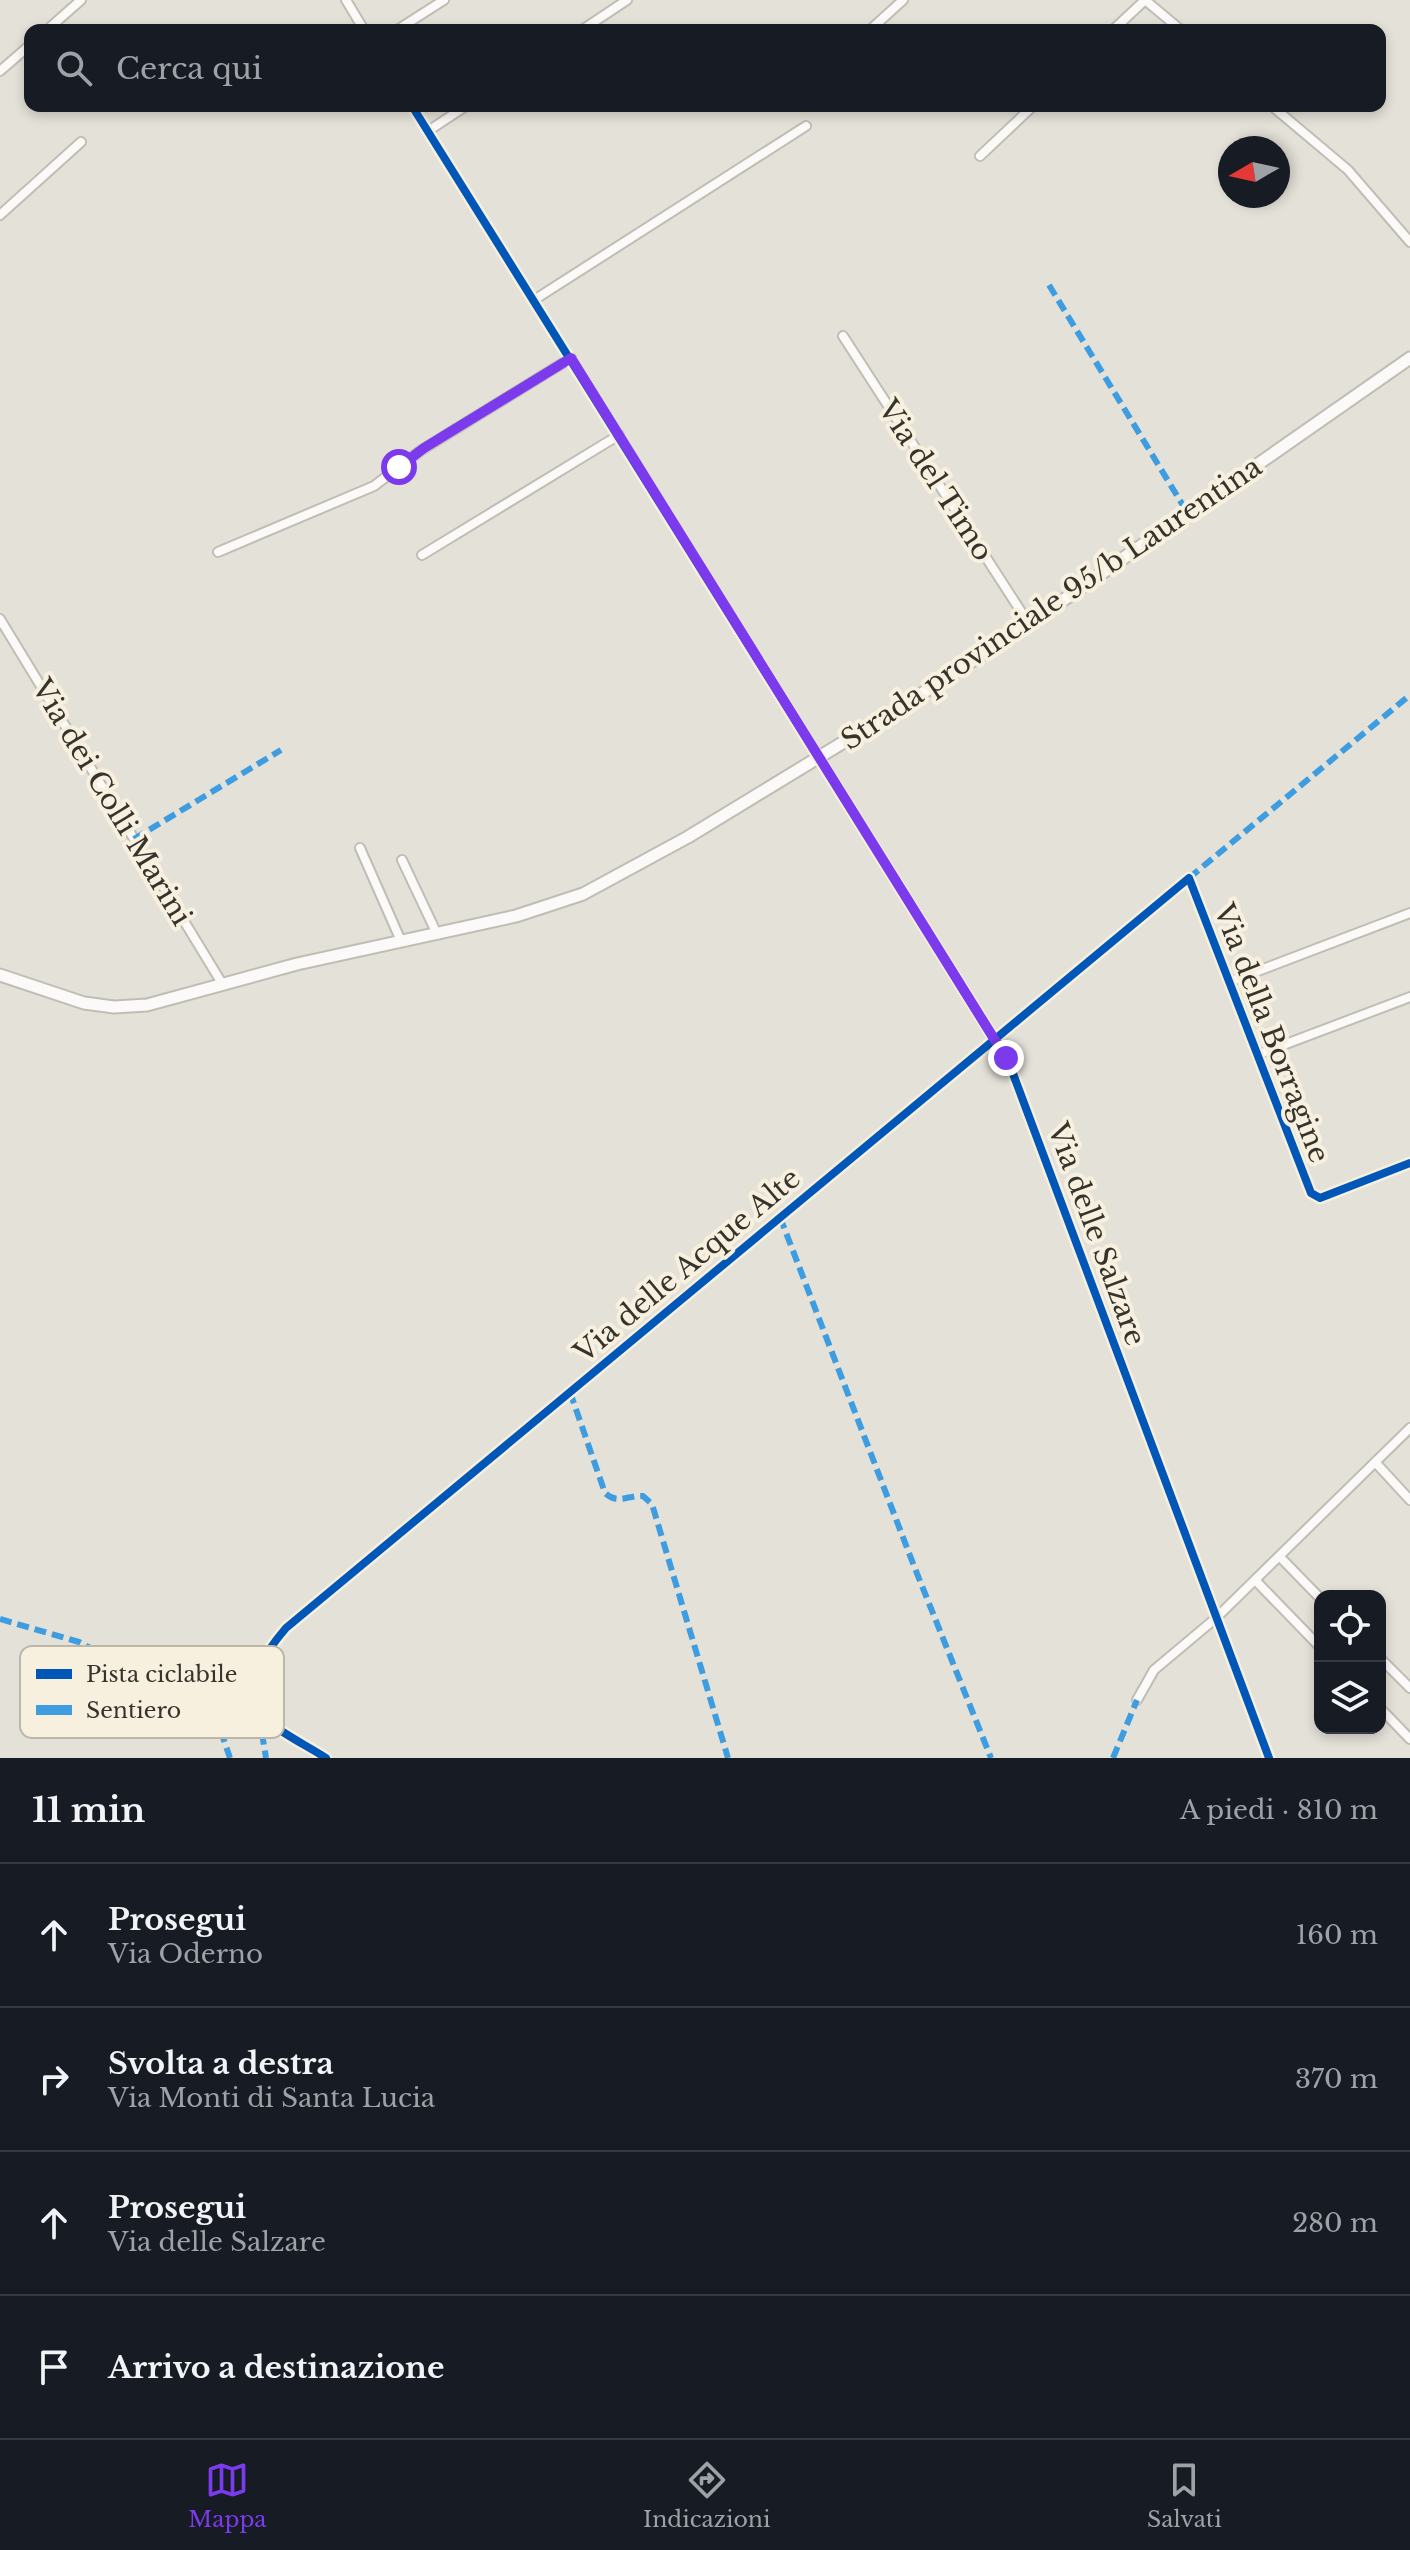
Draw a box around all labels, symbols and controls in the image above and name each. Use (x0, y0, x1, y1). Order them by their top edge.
search box (24, 24, 1386, 112)
icon: search (52, 46, 96, 90)
text: Cerca qui (116, 50, 262, 87)
north arrow (1218, 136, 1290, 208)
street label: Via del Timo (870, 392, 1001, 567)
route start (381, 449, 417, 485)
street label: Strada provinciale 95/b Laurentina (834, 449, 1269, 758)
street label: Via dei Colli Marini (24, 672, 199, 932)
street label: Via della Borragine (1206, 898, 1337, 1168)
route end (988, 1040, 1024, 1076)
street label: Via delle Salzare (1040, 1117, 1153, 1350)
street label: Via delle Acque Alte (566, 1161, 807, 1371)
map controls (1314, 1590, 1386, 1734)
button: locate (1314, 1590, 1386, 1662)
legend (20, 1646, 284, 1738)
text: Pista ciclabile (86, 1661, 237, 1688)
button: layers (1314, 1662, 1386, 1734)
text: Sentiero (86, 1697, 181, 1724)
text: 11 min (32, 1789, 145, 1831)
text: A piedi · 810 m (1180, 1794, 1378, 1826)
text: Prosegui (108, 1901, 246, 1938)
icon: ahead (32, 1913, 76, 1957)
text: 160 m (1296, 1919, 1378, 1951)
text: Via Oderno (108, 1938, 263, 1970)
text: Svolta a destra (108, 2045, 334, 2082)
icon: right (32, 2057, 76, 2101)
text: 370 m (1295, 2063, 1378, 2095)
text: Via Monti di Santa Lucia (108, 2082, 435, 2114)
text: Prosegui (108, 2189, 246, 2226)
icon: ahead (32, 2201, 76, 2245)
text: 280 m (1292, 2207, 1378, 2239)
text: Via delle Salzare (108, 2226, 326, 2258)
icon: arrive (32, 2345, 76, 2389)
text: Arrivo a destinazione (108, 2349, 444, 2386)
tab: Mappa (188, 2458, 267, 2533)
tab: Indicazioni (643, 2458, 771, 2533)
tab: Salvati (1147, 2458, 1222, 2533)

